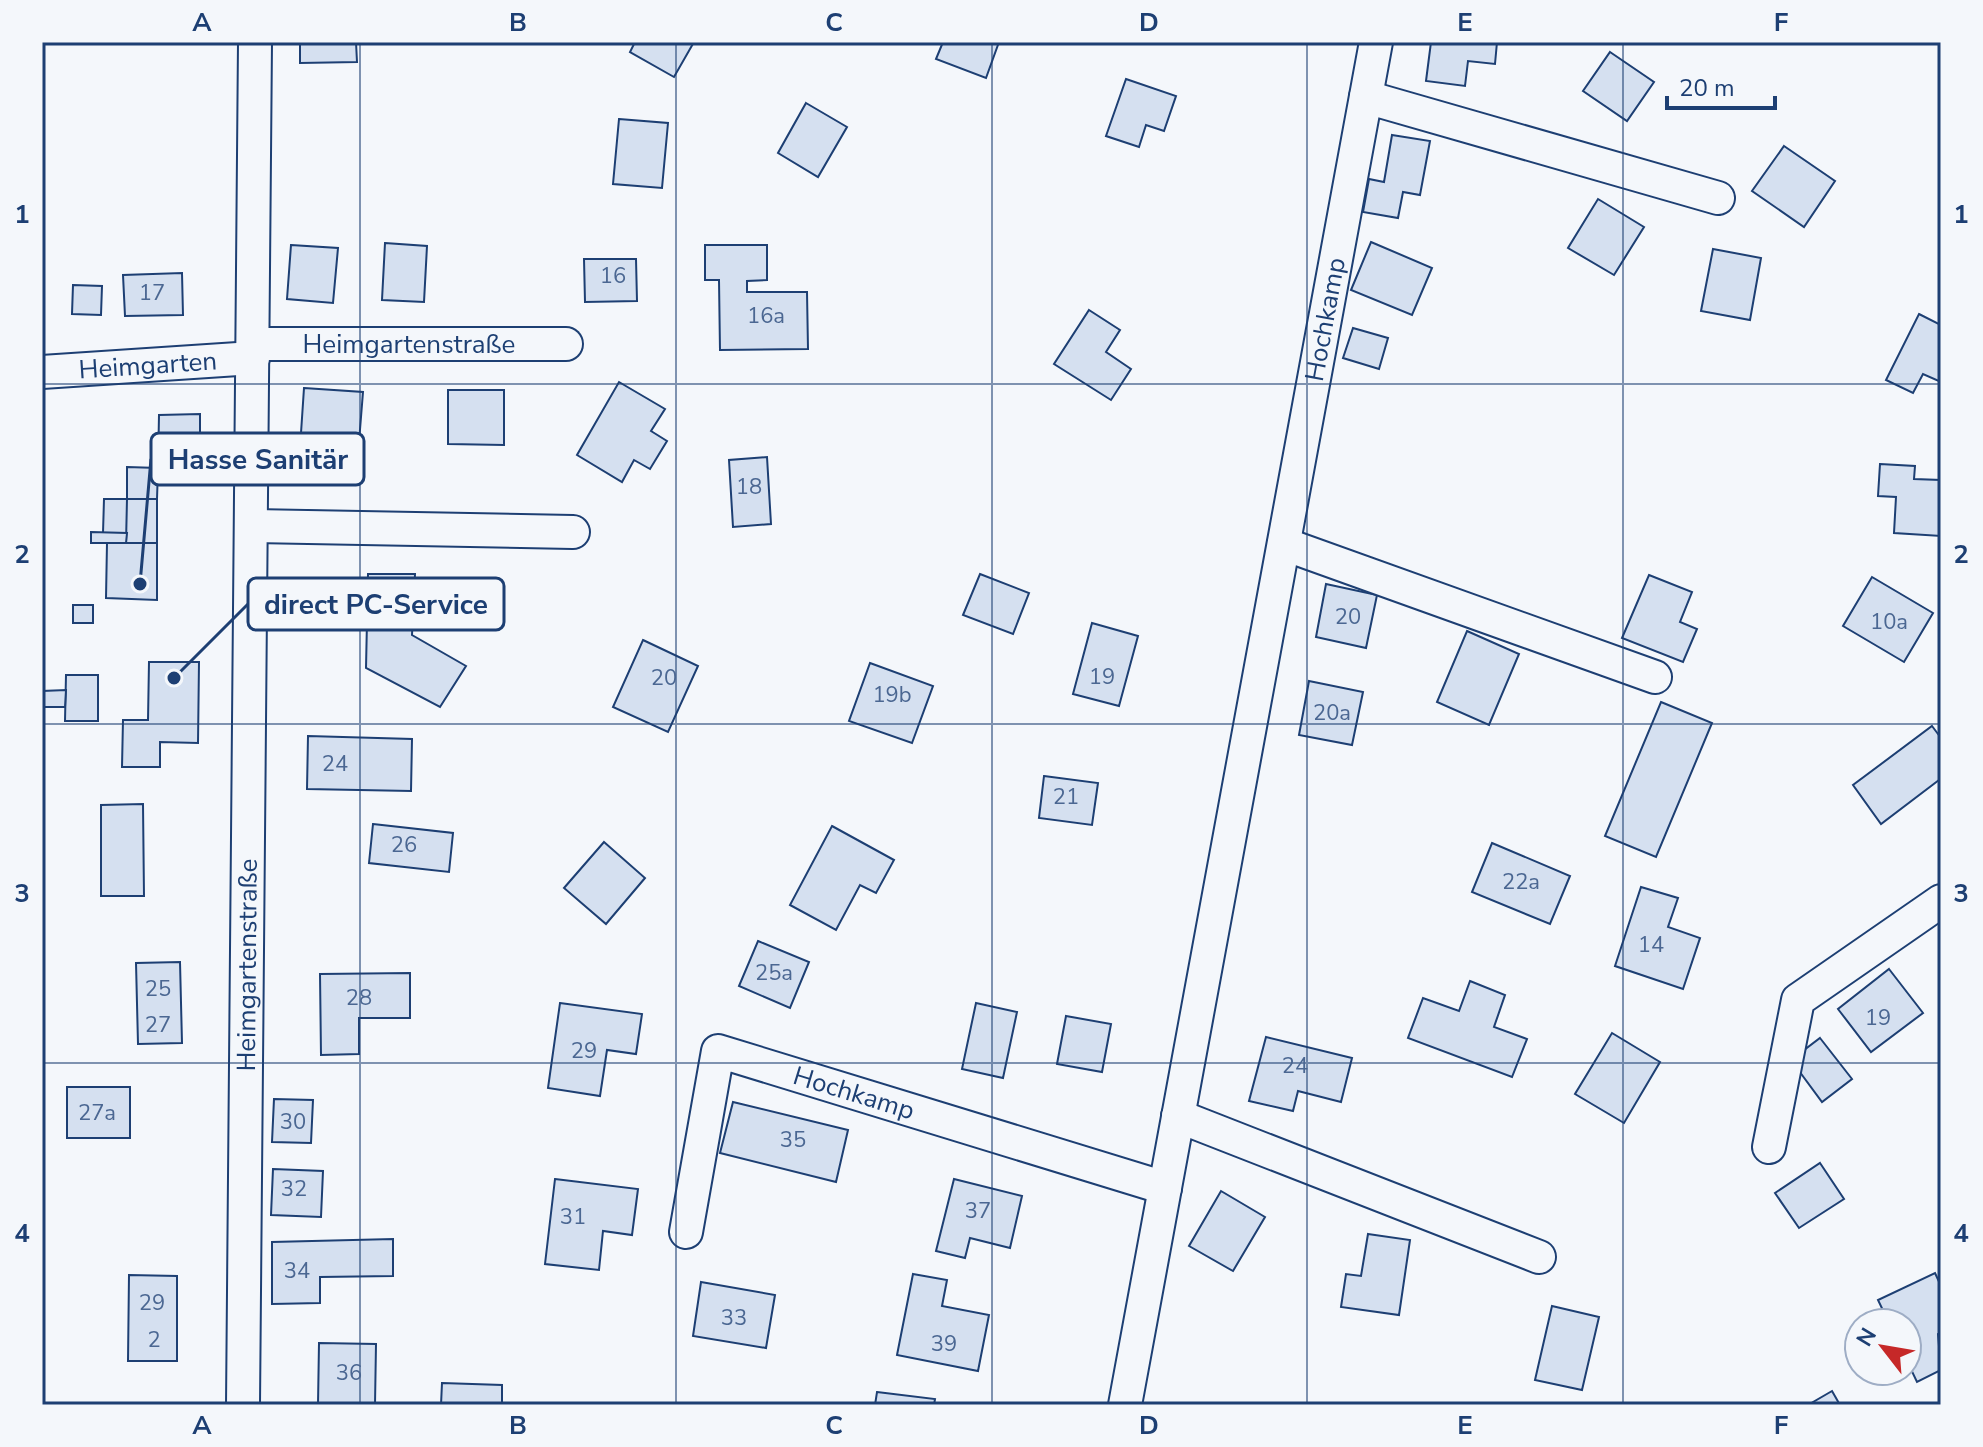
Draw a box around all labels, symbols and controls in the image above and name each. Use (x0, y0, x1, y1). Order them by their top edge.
text: A (192, 5, 212, 40)
text: B (509, 5, 527, 40)
text: C (825, 5, 843, 40)
text: D (1139, 5, 1159, 40)
text: E (1457, 5, 1473, 40)
text: F (1774, 5, 1788, 40)
scale bar (1667, 60, 1775, 110)
text: 20 m (1679, 72, 1735, 104)
text: 1 (14, 197, 30, 232)
text: 1 (1953, 197, 1969, 232)
street label: Hochkamp (1296, 255, 1353, 384)
house number: 16 (600, 261, 626, 291)
house number: 17 (139, 278, 165, 308)
house number: 16a (747, 301, 785, 331)
street label: Heimgartenstraße (303, 327, 515, 362)
street label: Heimgarten (77, 343, 218, 387)
callout: Hasse Sanitär (151, 433, 364, 485)
text: Hasse Sanitär (168, 441, 348, 479)
house number: 18 (736, 472, 762, 502)
text: 2 (14, 537, 30, 572)
text: 2 (1953, 537, 1969, 572)
callout: direct PC-Service (248, 578, 504, 630)
text: direct PC-Service (264, 586, 488, 624)
house number: 20 (1335, 602, 1361, 632)
house number: 10a (1870, 607, 1908, 637)
house number: 19 (1089, 662, 1115, 692)
house number: 20 (651, 663, 677, 693)
house number: 19b (872, 680, 912, 710)
house number: 20a (1313, 698, 1351, 728)
house number: 24 (322, 749, 348, 779)
house number: 21 (1053, 782, 1079, 812)
house number: 26 (391, 830, 417, 860)
street label: Heimgartenstraße (228, 858, 265, 1072)
house number: 22a (1502, 867, 1540, 897)
text: 3 (14, 876, 30, 911)
text: 3 (1953, 876, 1969, 911)
house number: 14 (1638, 930, 1664, 960)
house number: 25a (755, 958, 793, 988)
house number: 25 (145, 974, 171, 1004)
house number: 28 (346, 983, 372, 1013)
house number: 19 (1865, 1003, 1891, 1033)
house number: 27 (145, 1010, 171, 1040)
house number: 29 (571, 1036, 597, 1066)
house number: 24 (1282, 1051, 1308, 1081)
street label: Hochkamp (789, 1058, 919, 1128)
house number: 27a (78, 1098, 116, 1128)
house number: 30 (280, 1107, 306, 1137)
house number: 35 (780, 1125, 806, 1155)
house number: 32 (281, 1174, 307, 1204)
house number: 37 (965, 1196, 991, 1226)
house number: 31 (560, 1202, 586, 1232)
text: 4 (14, 1216, 30, 1251)
text: 4 (1953, 1216, 1969, 1251)
house number: 34 (284, 1256, 310, 1286)
house number: 29 (139, 1288, 165, 1318)
house number: 33 (721, 1303, 747, 1333)
north arrow (1843, 1307, 1923, 1387)
text: N (1850, 1322, 1884, 1352)
house number: 2 (147, 1325, 161, 1355)
house number: 39 (931, 1329, 957, 1359)
house number: 36 (336, 1358, 362, 1388)
text: A (192, 1408, 212, 1443)
text: B (509, 1408, 527, 1443)
text: C (825, 1408, 843, 1443)
text: D (1139, 1408, 1159, 1443)
text: E (1457, 1408, 1473, 1443)
text: F (1774, 1408, 1788, 1443)

